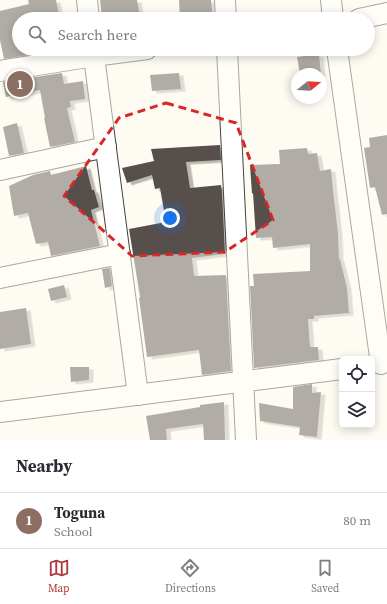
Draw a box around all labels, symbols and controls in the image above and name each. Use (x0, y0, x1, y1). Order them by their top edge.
search box (12, 12, 375, 56)
icon: search (26, 23, 48, 45)
text: Search here (58, 24, 137, 45)
north arrow (291, 68, 327, 104)
pin: 1 (7, 69, 33, 99)
your location (160, 208, 180, 228)
map controls (339, 356, 375, 428)
button: locate (339, 356, 375, 392)
button: layers (339, 392, 375, 428)
text: Nearby (16, 454, 72, 478)
text: Toguna (54, 502, 105, 523)
text: 1 (25, 512, 33, 529)
text: 80 m (343, 512, 371, 529)
text: School (54, 523, 93, 540)
tab: Map (48, 557, 70, 596)
tab: Directions (165, 557, 216, 596)
tab: Saved (311, 557, 339, 596)

